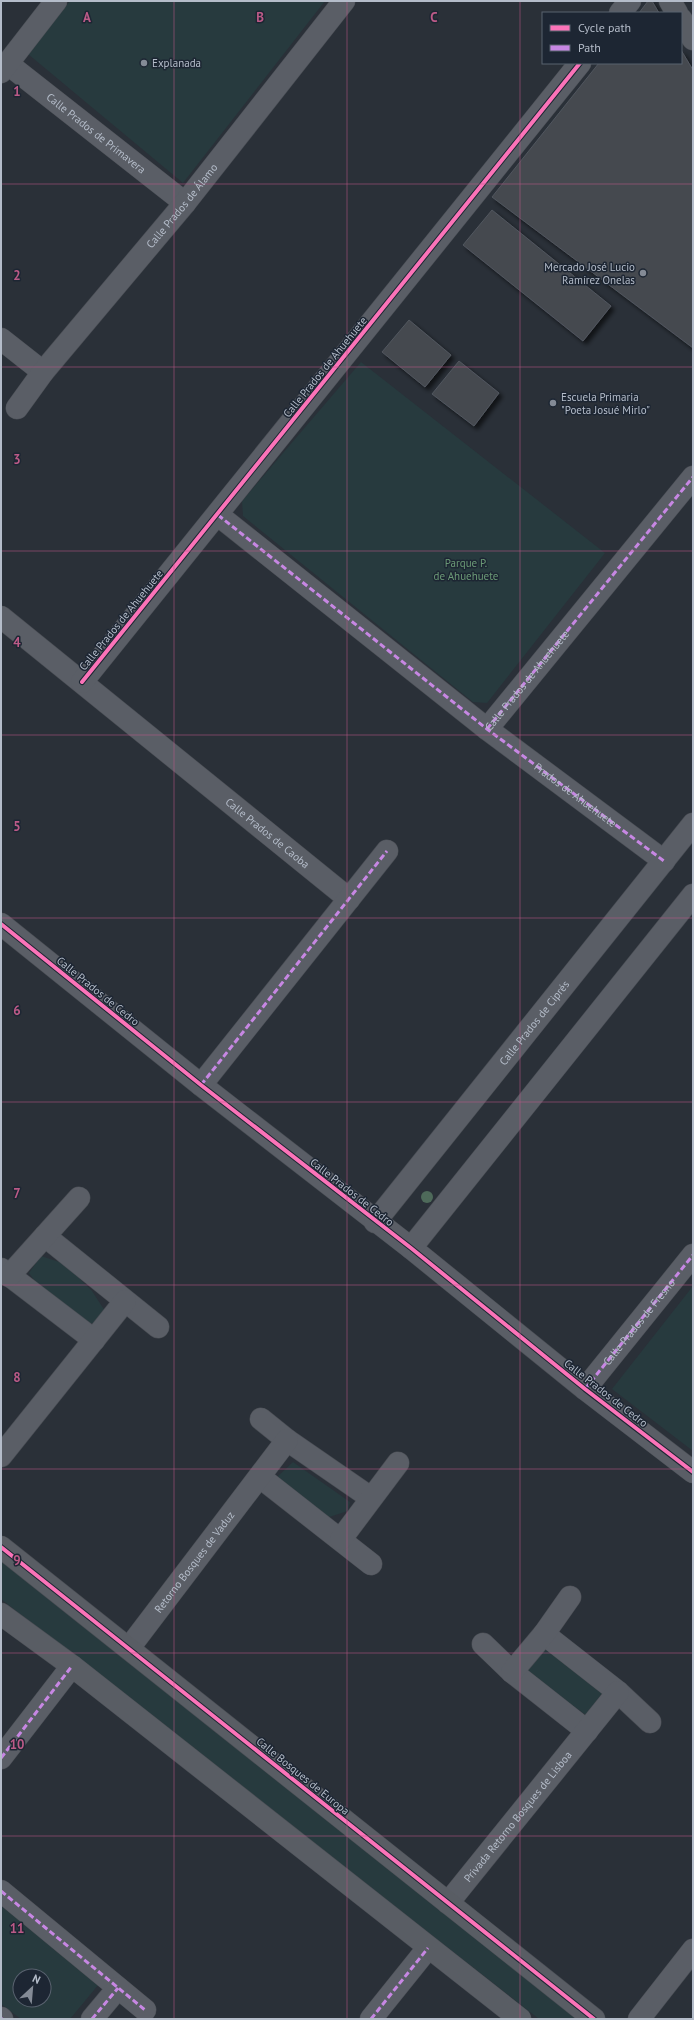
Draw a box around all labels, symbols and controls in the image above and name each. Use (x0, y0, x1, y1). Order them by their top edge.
text: A (83, 9, 91, 26)
text: B (256, 9, 264, 26)
text: C (430, 9, 438, 26)
legend (542, 12, 682, 64)
text: Cycle path (578, 20, 631, 35)
text: Path (578, 40, 601, 55)
place label: Explanada (152, 56, 201, 70)
marker: Explanada (139, 58, 149, 68)
text: 1 (13, 83, 21, 100)
street label: Calle Prados de Primavera (44, 90, 148, 176)
street label: Calle Prados de Álamo (143, 161, 220, 251)
place label: Mercado José Lucio Ramírez Onelas (544, 260, 635, 287)
text: 2 (13, 267, 21, 284)
marker: Mercado José Lucio Ramírez Onelas (638, 268, 648, 278)
street label: Calle Prados de Ahuehuete (280, 313, 370, 420)
place label: Escuela Primaria "Poeta Josué Mirlo" (561, 390, 650, 417)
marker: Escuela Primaria "Poeta Josué Mirlo" (548, 398, 558, 408)
text: 3 (13, 451, 21, 468)
park label: Parque P. de Ahuehuete (434, 556, 499, 583)
street label: Calle Prados de Ahuehuete (76, 566, 166, 673)
street label: Calle Prados de Ahuehuete (482, 627, 572, 733)
text: 4 (13, 634, 21, 651)
street label: Prados de Ahuehuete (531, 760, 620, 830)
street label: Calle Prados de Caoba (223, 795, 312, 871)
text: 5 (13, 818, 21, 835)
street label: Calle Prados de Cedro (54, 953, 142, 1029)
street label: Calle Prados de Ciprés (496, 977, 573, 1068)
text: 6 (13, 1002, 21, 1019)
street label: Calle Prados de Cedro (307, 1155, 397, 1229)
text: 7 (13, 1185, 21, 1202)
street label: Calle Prados de Fresno (600, 1276, 678, 1368)
street label: Calle Prados de Cedro (561, 1356, 651, 1430)
text: 8 (13, 1369, 21, 1386)
street label: Retorno Bosques de Vaduz (151, 1508, 237, 1616)
text: 9 (13, 1552, 21, 1569)
street label: Calle Bosques de Europa (254, 1734, 352, 1818)
text: 10 (10, 1736, 24, 1753)
street label: Privada Retorno Bosques de Lisboa (461, 1748, 575, 1885)
text: 11 (10, 1920, 24, 1937)
north arrow (12, 1968, 52, 2008)
text: N (30, 1971, 43, 1987)

